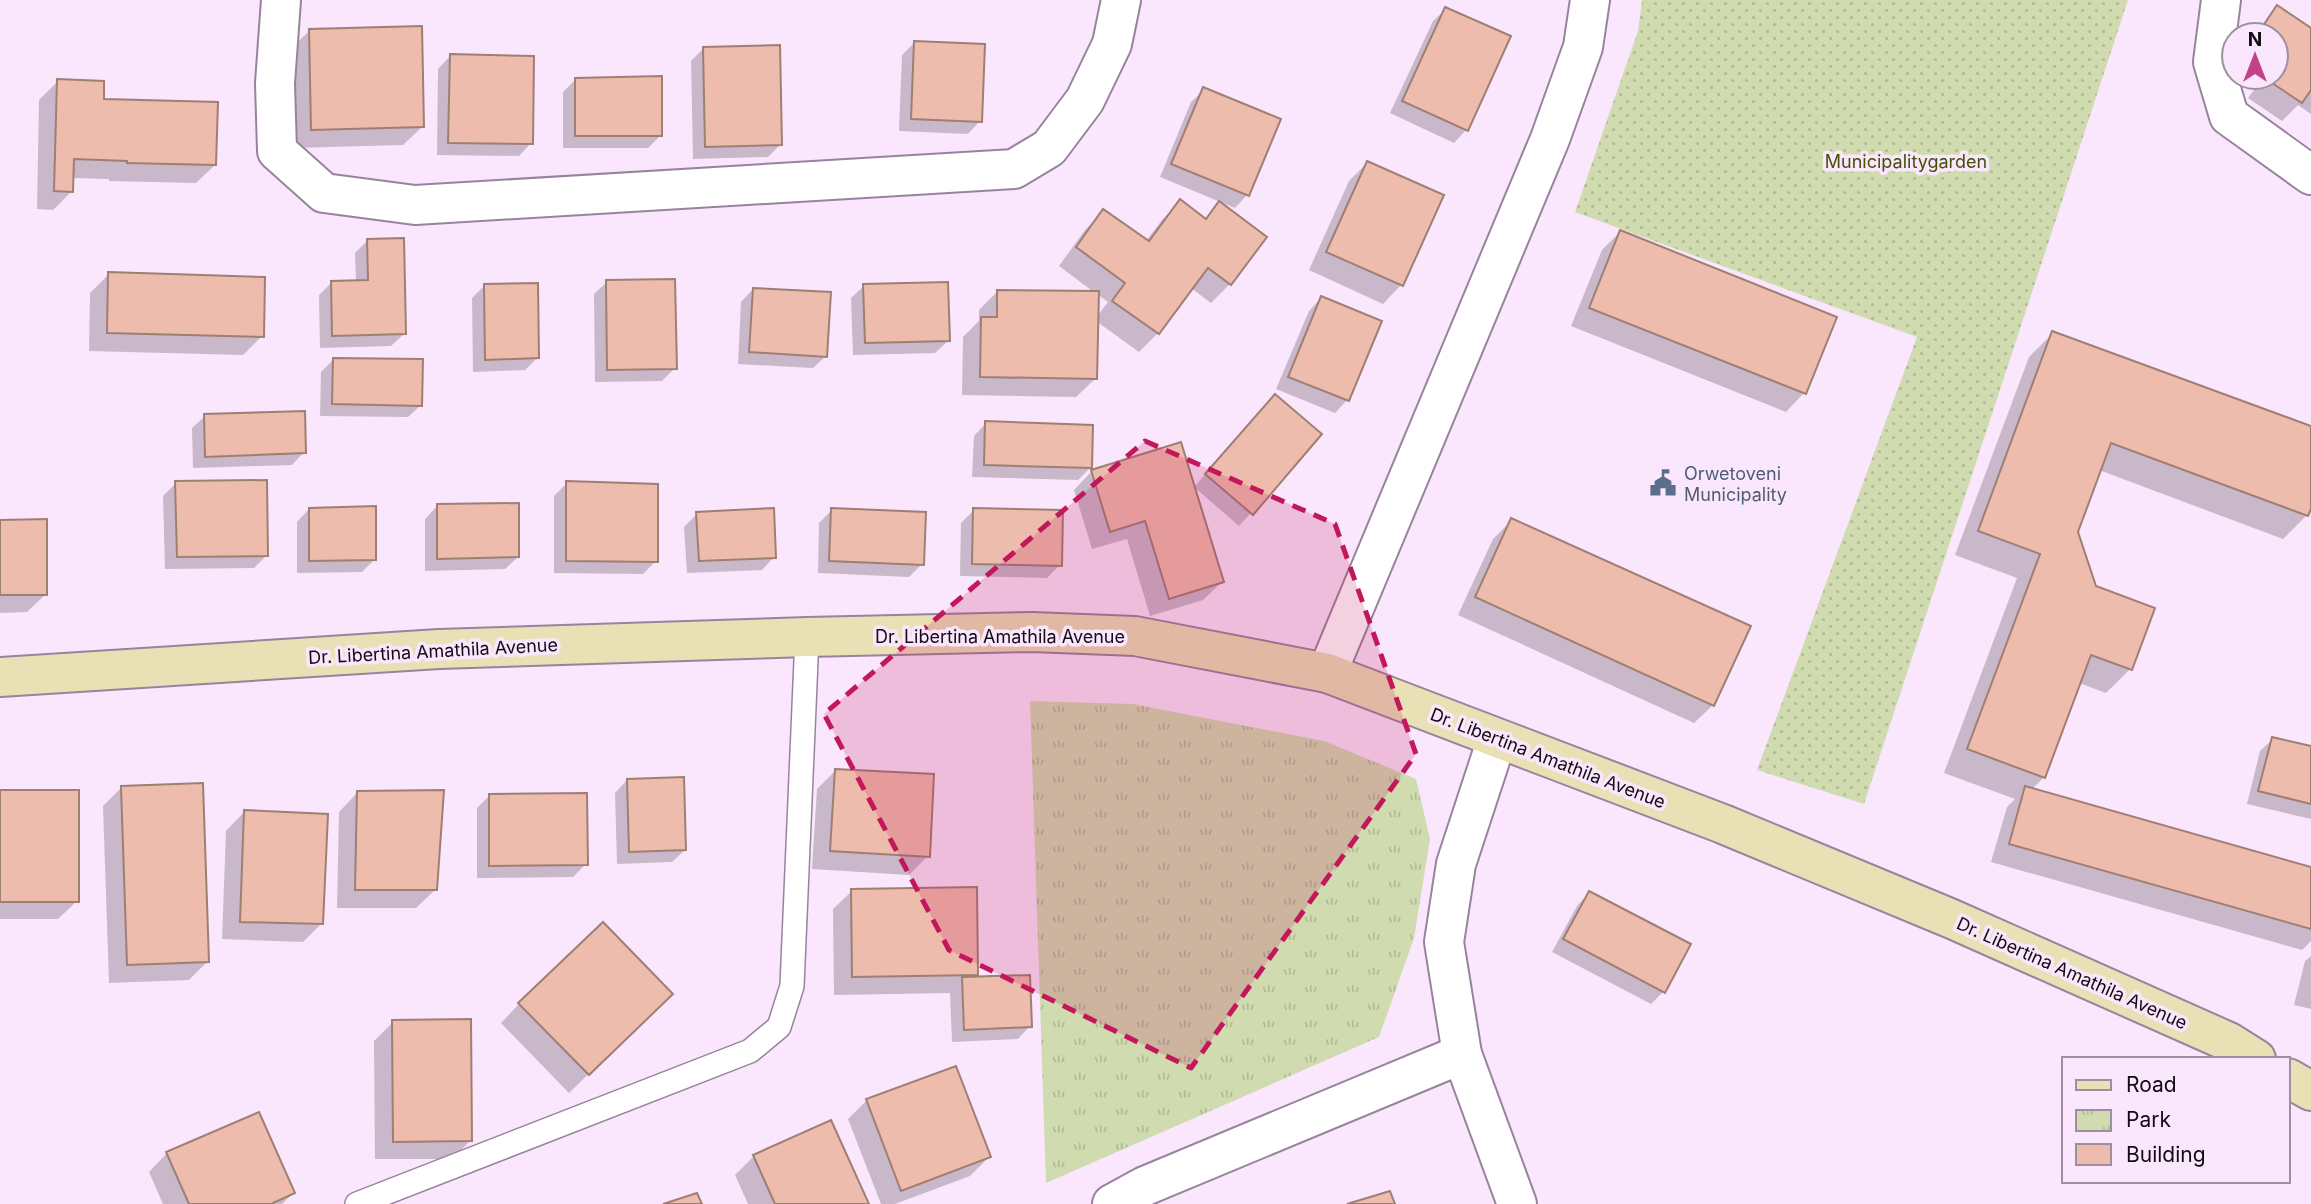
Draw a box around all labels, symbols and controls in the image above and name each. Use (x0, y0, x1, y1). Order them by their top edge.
north arrow (2220, 21, 2290, 91)
text: N (2248, 28, 2262, 51)
park label: Municipalitygarden (1825, 151, 1987, 172)
place label: Orwetoveni Municipality (1684, 463, 1787, 505)
public building icon: Orwetoveni Municipality (1648, 468, 1678, 498)
street label: Dr. Libertina Amathila Avenue (875, 626, 1125, 647)
street label: Dr. Libertina Amathila Avenue (308, 634, 558, 668)
street label: Dr. Libertina Amathila Avenue (1428, 703, 1668, 813)
street label: Dr. Libertina Amathila Avenue (1954, 913, 2190, 1033)
legend (2062, 1057, 2290, 1183)
text: Road (2126, 1072, 2177, 1097)
text: Park (2126, 1107, 2171, 1132)
text: Building (2126, 1142, 2206, 1167)

